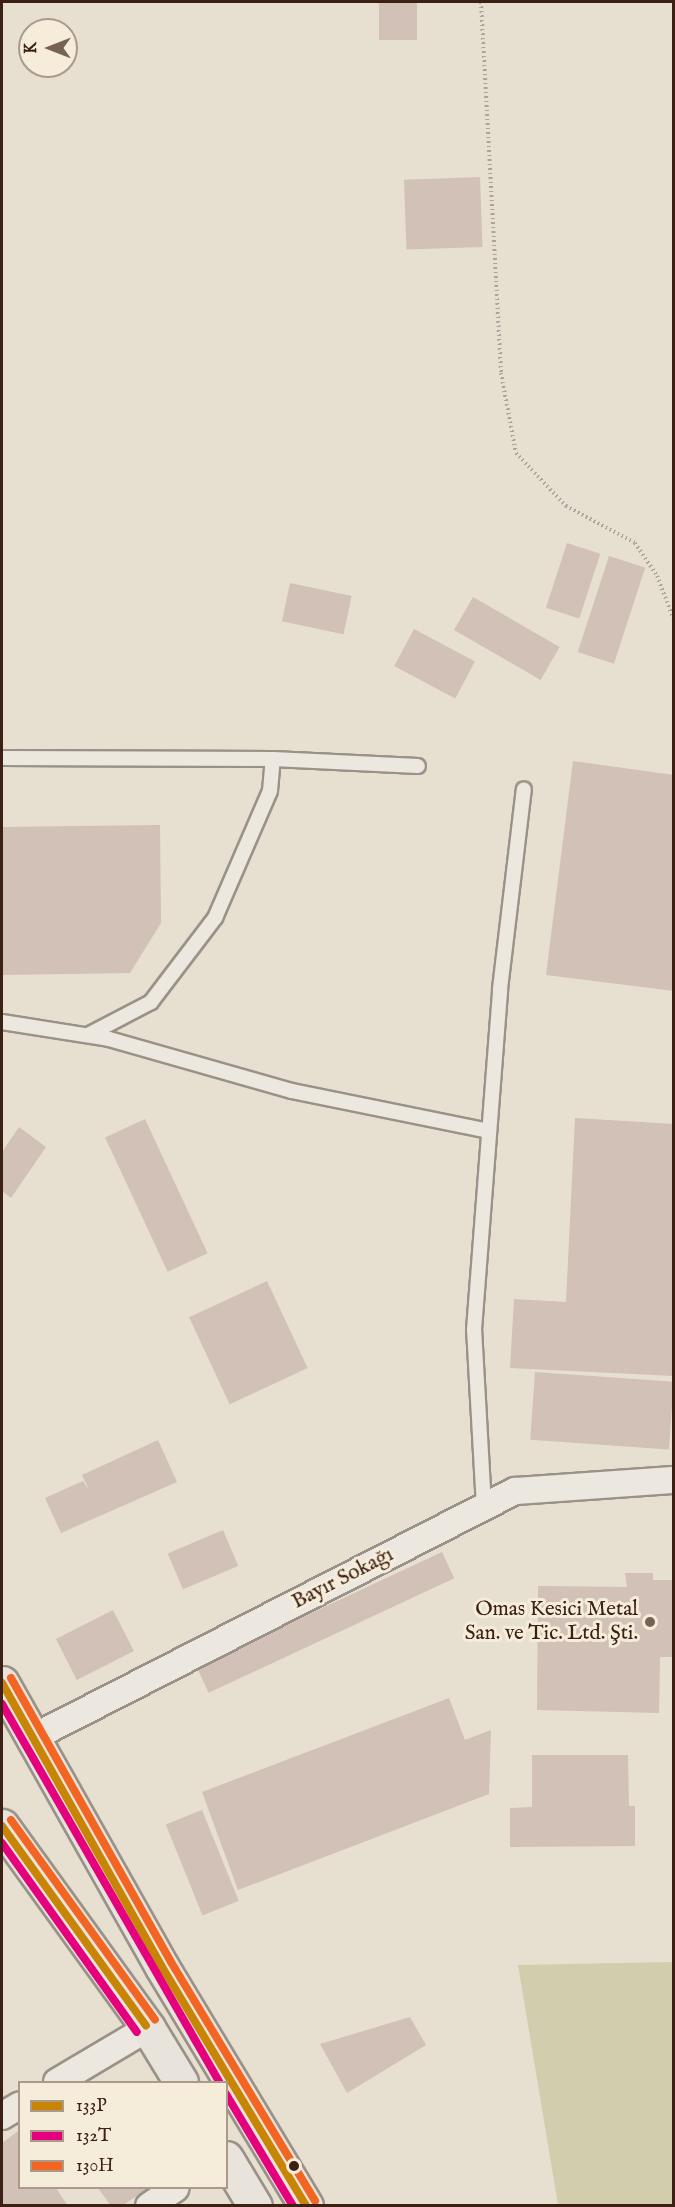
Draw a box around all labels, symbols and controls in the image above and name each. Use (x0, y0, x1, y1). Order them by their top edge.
north arrow (18, 18, 78, 78)
text: K (22, 42, 42, 54)
street label: Bayır Sokağı (288, 1543, 398, 1615)
place label: Omas Kesici Metal San. ve Tic. Ltd. Şti. (465, 1597, 638, 1647)
marker: Omas Kesici Metal San. ve Tic. Ltd. Şti. (643, 1615, 657, 1629)
legend (18, 2081, 228, 2189)
text: 133P (76, 2095, 107, 2118)
text: 132T (76, 2125, 111, 2148)
text: 130H (76, 2155, 114, 2178)
unlabelled marker (288, 2160, 300, 2172)

